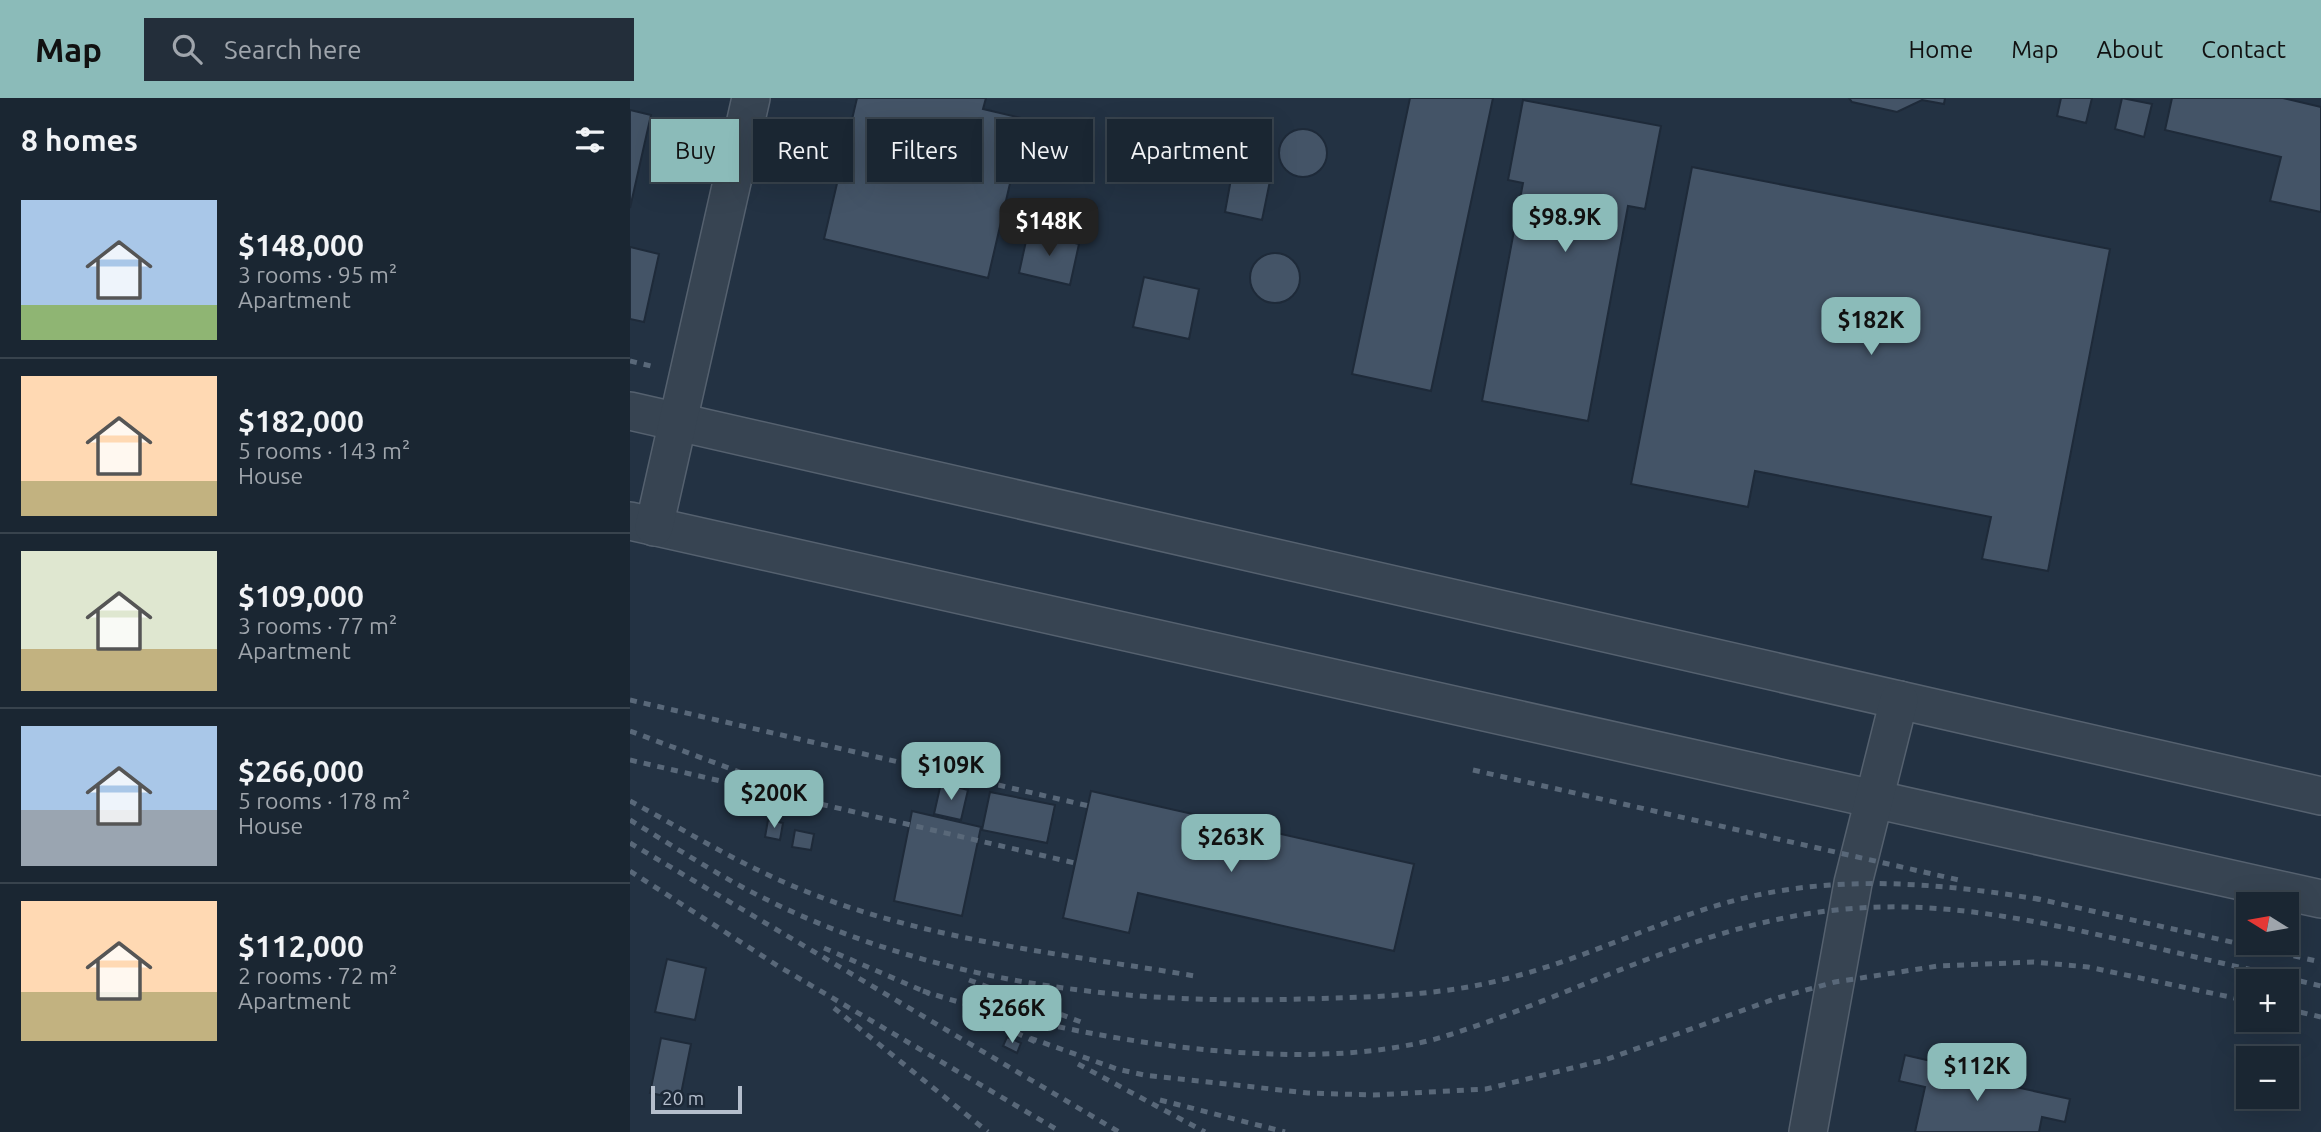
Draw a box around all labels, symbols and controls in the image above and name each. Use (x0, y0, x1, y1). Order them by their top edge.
search box (144, 18, 634, 81)
icon: search (168, 30, 206, 68)
text: Map (35, 31, 102, 68)
text: Search here (224, 35, 362, 64)
text: Home (1908, 36, 1973, 63)
text: Map (2011, 36, 2058, 63)
text: About (2096, 36, 2163, 63)
text: Contact (2201, 36, 2286, 63)
chip: Buy (651, 119, 739, 182)
chip: Rent (753, 119, 853, 182)
chip: Filters (867, 119, 982, 182)
chip: New (996, 119, 1093, 182)
chip: Apartment (1107, 119, 1272, 182)
icon: filters (571, 121, 609, 159)
text: 8 homes (21, 123, 138, 157)
pin: $98.9K (1508, 194, 1622, 254)
pin: $148K (1000, 198, 1098, 258)
text: $98.9K (1529, 204, 1601, 229)
text: $148K (1015, 208, 1083, 233)
icon: home (77, 228, 161, 312)
text: $148,000 (238, 228, 364, 262)
text: 3 rooms · 95 m² (238, 262, 397, 287)
text: Apartment (238, 287, 351, 312)
pin: $182K (1822, 298, 1920, 357)
text: $182K (1837, 307, 1905, 332)
icon: home (77, 404, 161, 488)
text: $182,000 (238, 404, 364, 438)
text: 5 rooms · 143 m² (238, 438, 410, 463)
text: House (238, 463, 303, 488)
icon: home (77, 579, 161, 663)
text: $109,000 (238, 579, 364, 613)
text: 3 rooms · 77 m² (238, 613, 397, 638)
text: Apartment (238, 638, 351, 663)
pin: $109K (902, 742, 1000, 802)
text: $109K (917, 752, 985, 777)
icon: home (77, 754, 161, 838)
text: $266,000 (238, 754, 364, 788)
pin: $200K (725, 770, 823, 830)
text: $200K (740, 780, 808, 805)
text: 5 rooms · 178 m² (238, 788, 410, 813)
text: House (238, 813, 303, 838)
pin: $263K (1182, 814, 1280, 874)
text: $263K (1197, 824, 1265, 849)
north arrow (2236, 892, 2300, 956)
map controls (2236, 892, 2299, 1109)
icon: home (77, 929, 161, 1013)
text: $112,000 (238, 929, 364, 963)
text: 2 rooms · 72 m² (238, 963, 397, 988)
button: + (2236, 969, 2299, 1032)
pin: $266K (963, 986, 1061, 1045)
text: Apartment (238, 988, 351, 1013)
text: $266K (978, 995, 1046, 1020)
pin: $112K (1928, 1044, 2026, 1103)
button: − (2236, 1046, 2299, 1109)
text: $112K (1943, 1053, 2011, 1078)
scale bar (651, 1083, 742, 1115)
text: 20 m (662, 1087, 704, 1109)

